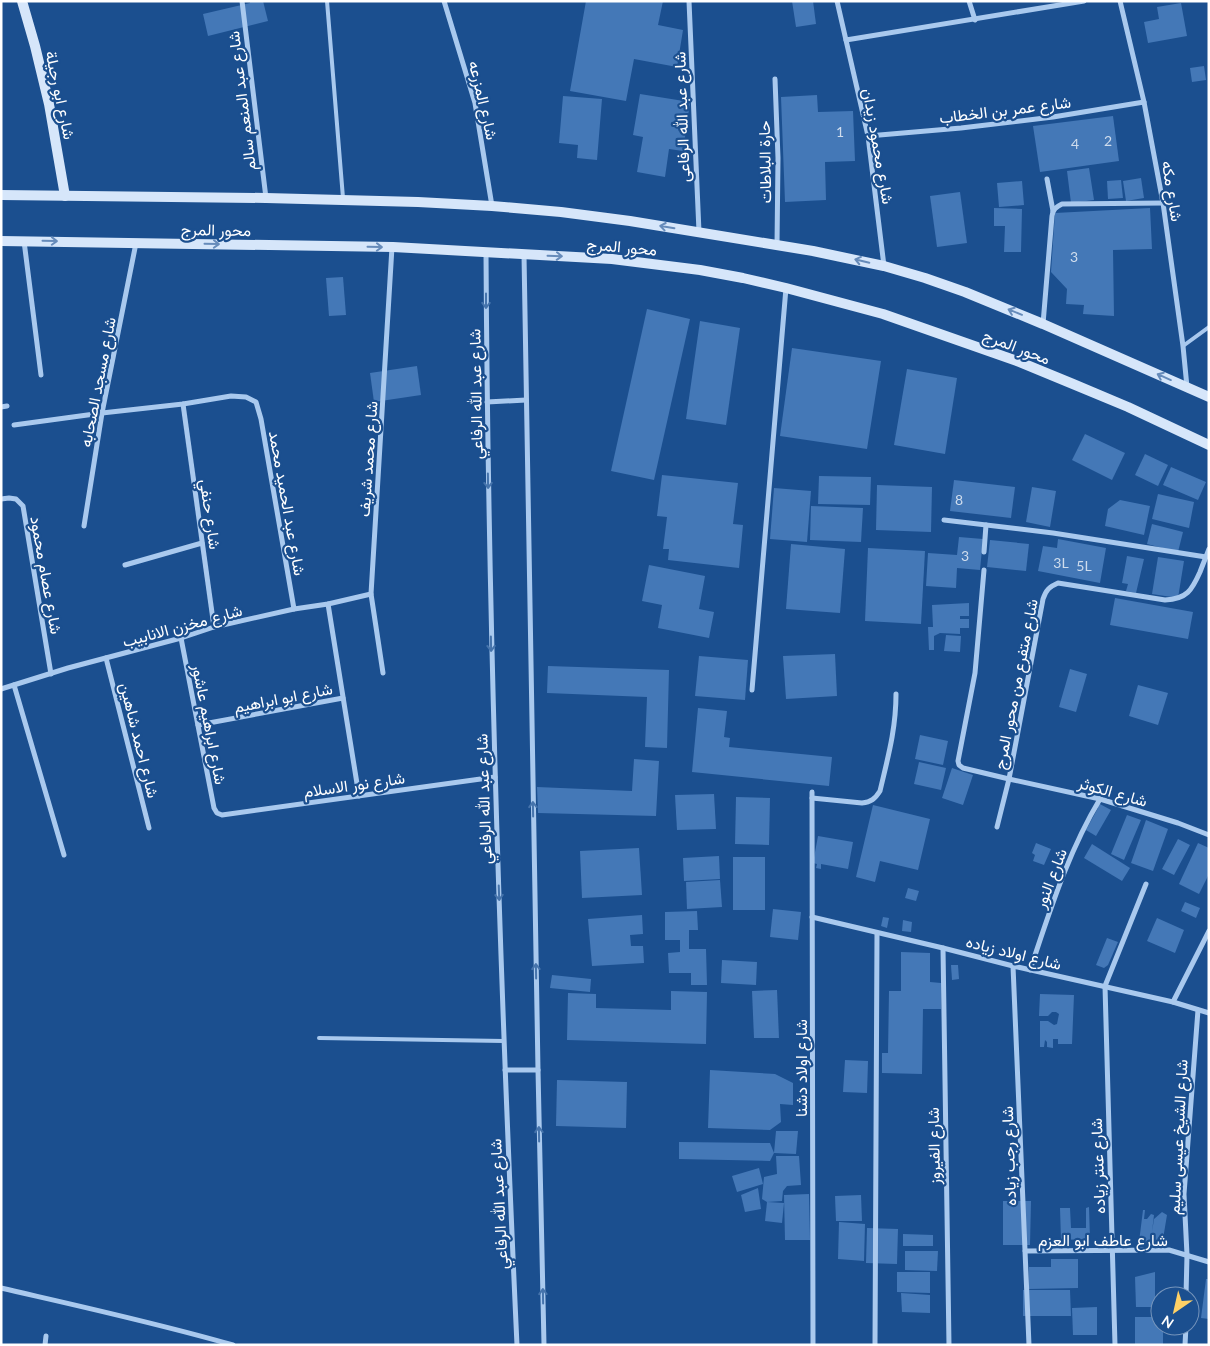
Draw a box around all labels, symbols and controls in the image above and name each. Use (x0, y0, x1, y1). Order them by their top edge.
street label: شارع عبد المنعم سالم (223, 30, 262, 172)
street label: شارع ابو رجيلة (39, 49, 80, 142)
street label: شارع عبد الله الرفاعى (669, 51, 696, 183)
street label: شارع المزرعه (463, 59, 502, 142)
street label: شارع محمود زيدان (857, 87, 899, 206)
street label: شارع عمر بن الخطاب (938, 91, 1072, 129)
street label: حارة البلاطات (754, 120, 776, 204)
house number: 1 (836, 123, 844, 140)
house number: 2 (1104, 132, 1112, 149)
house number: 4 (1071, 135, 1079, 152)
street label: شارع مكه (1156, 159, 1187, 223)
street label: محور المرج (181, 219, 251, 242)
one-way arrow (659, 222, 675, 232)
street label: محور المرج (586, 233, 658, 262)
one-way arrow (42, 236, 58, 246)
one-way arrow (204, 239, 220, 249)
one-way arrow (367, 242, 383, 251)
house number: 3 (1070, 248, 1078, 265)
one-way arrow (546, 251, 562, 260)
one-way arrow (854, 256, 870, 265)
one-way arrow (481, 292, 491, 309)
one-way arrow (1008, 307, 1023, 317)
street label: شارع مسجد الصحابه (75, 315, 122, 449)
street label: محور المرج (980, 324, 1053, 370)
street label: شارع عبد الله الرفاعي (464, 328, 491, 459)
one-way arrow (1157, 372, 1172, 382)
street label: شارع محمد شريف (353, 400, 384, 518)
street label: شارع عبد الحميد محمد (263, 429, 310, 577)
one-way arrow (483, 472, 493, 489)
street label: شارع حنفي (192, 478, 225, 551)
house number: 8 (955, 491, 963, 508)
street label: شارع عصام محمود (24, 514, 67, 636)
house number: 3 (961, 547, 969, 564)
house number: 3L (1053, 554, 1069, 571)
house number: 5L (1076, 557, 1092, 574)
street label: شارع متفرع من محور المرج (989, 597, 1044, 771)
street label: شارع مخزن الانابيب (120, 600, 245, 653)
one-way arrow (487, 635, 496, 651)
street label: شارع ابراهيم عاشور (186, 661, 231, 786)
street label: شارع ابو ابراهيم (232, 678, 335, 719)
street label: شارع احمد شاهين (114, 680, 164, 800)
street label: شارع عبد الله الرفاعي (471, 733, 500, 865)
street label: شارع نور الاسلام (302, 767, 406, 803)
street label: شارع الكوثر (1074, 772, 1150, 813)
one-way arrow (528, 801, 538, 817)
street label: شارع النور (1030, 845, 1073, 913)
one-way arrow (495, 885, 504, 901)
street label: شارع اولاد زياده (964, 931, 1064, 976)
one-way arrow (531, 963, 541, 980)
street label: شارع اولاد دشنا (791, 1019, 813, 1117)
street label: شارع الشيخ عيسى سليم (1163, 1059, 1194, 1215)
street label: شارع رجب زياده (997, 1106, 1022, 1206)
street label: شارع الفيروز (923, 1107, 946, 1186)
street label: شارع عنتر زياده (1086, 1118, 1111, 1214)
one-way arrow (534, 1126, 544, 1142)
street label: شارع عبد الله الرفاعي (485, 1138, 516, 1270)
street label: شارع عاطف ابو العزم (1038, 1230, 1168, 1252)
north arrow (1150, 1286, 1200, 1336)
one-way arrow (538, 1288, 548, 1304)
text: N (1158, 1312, 1177, 1332)

